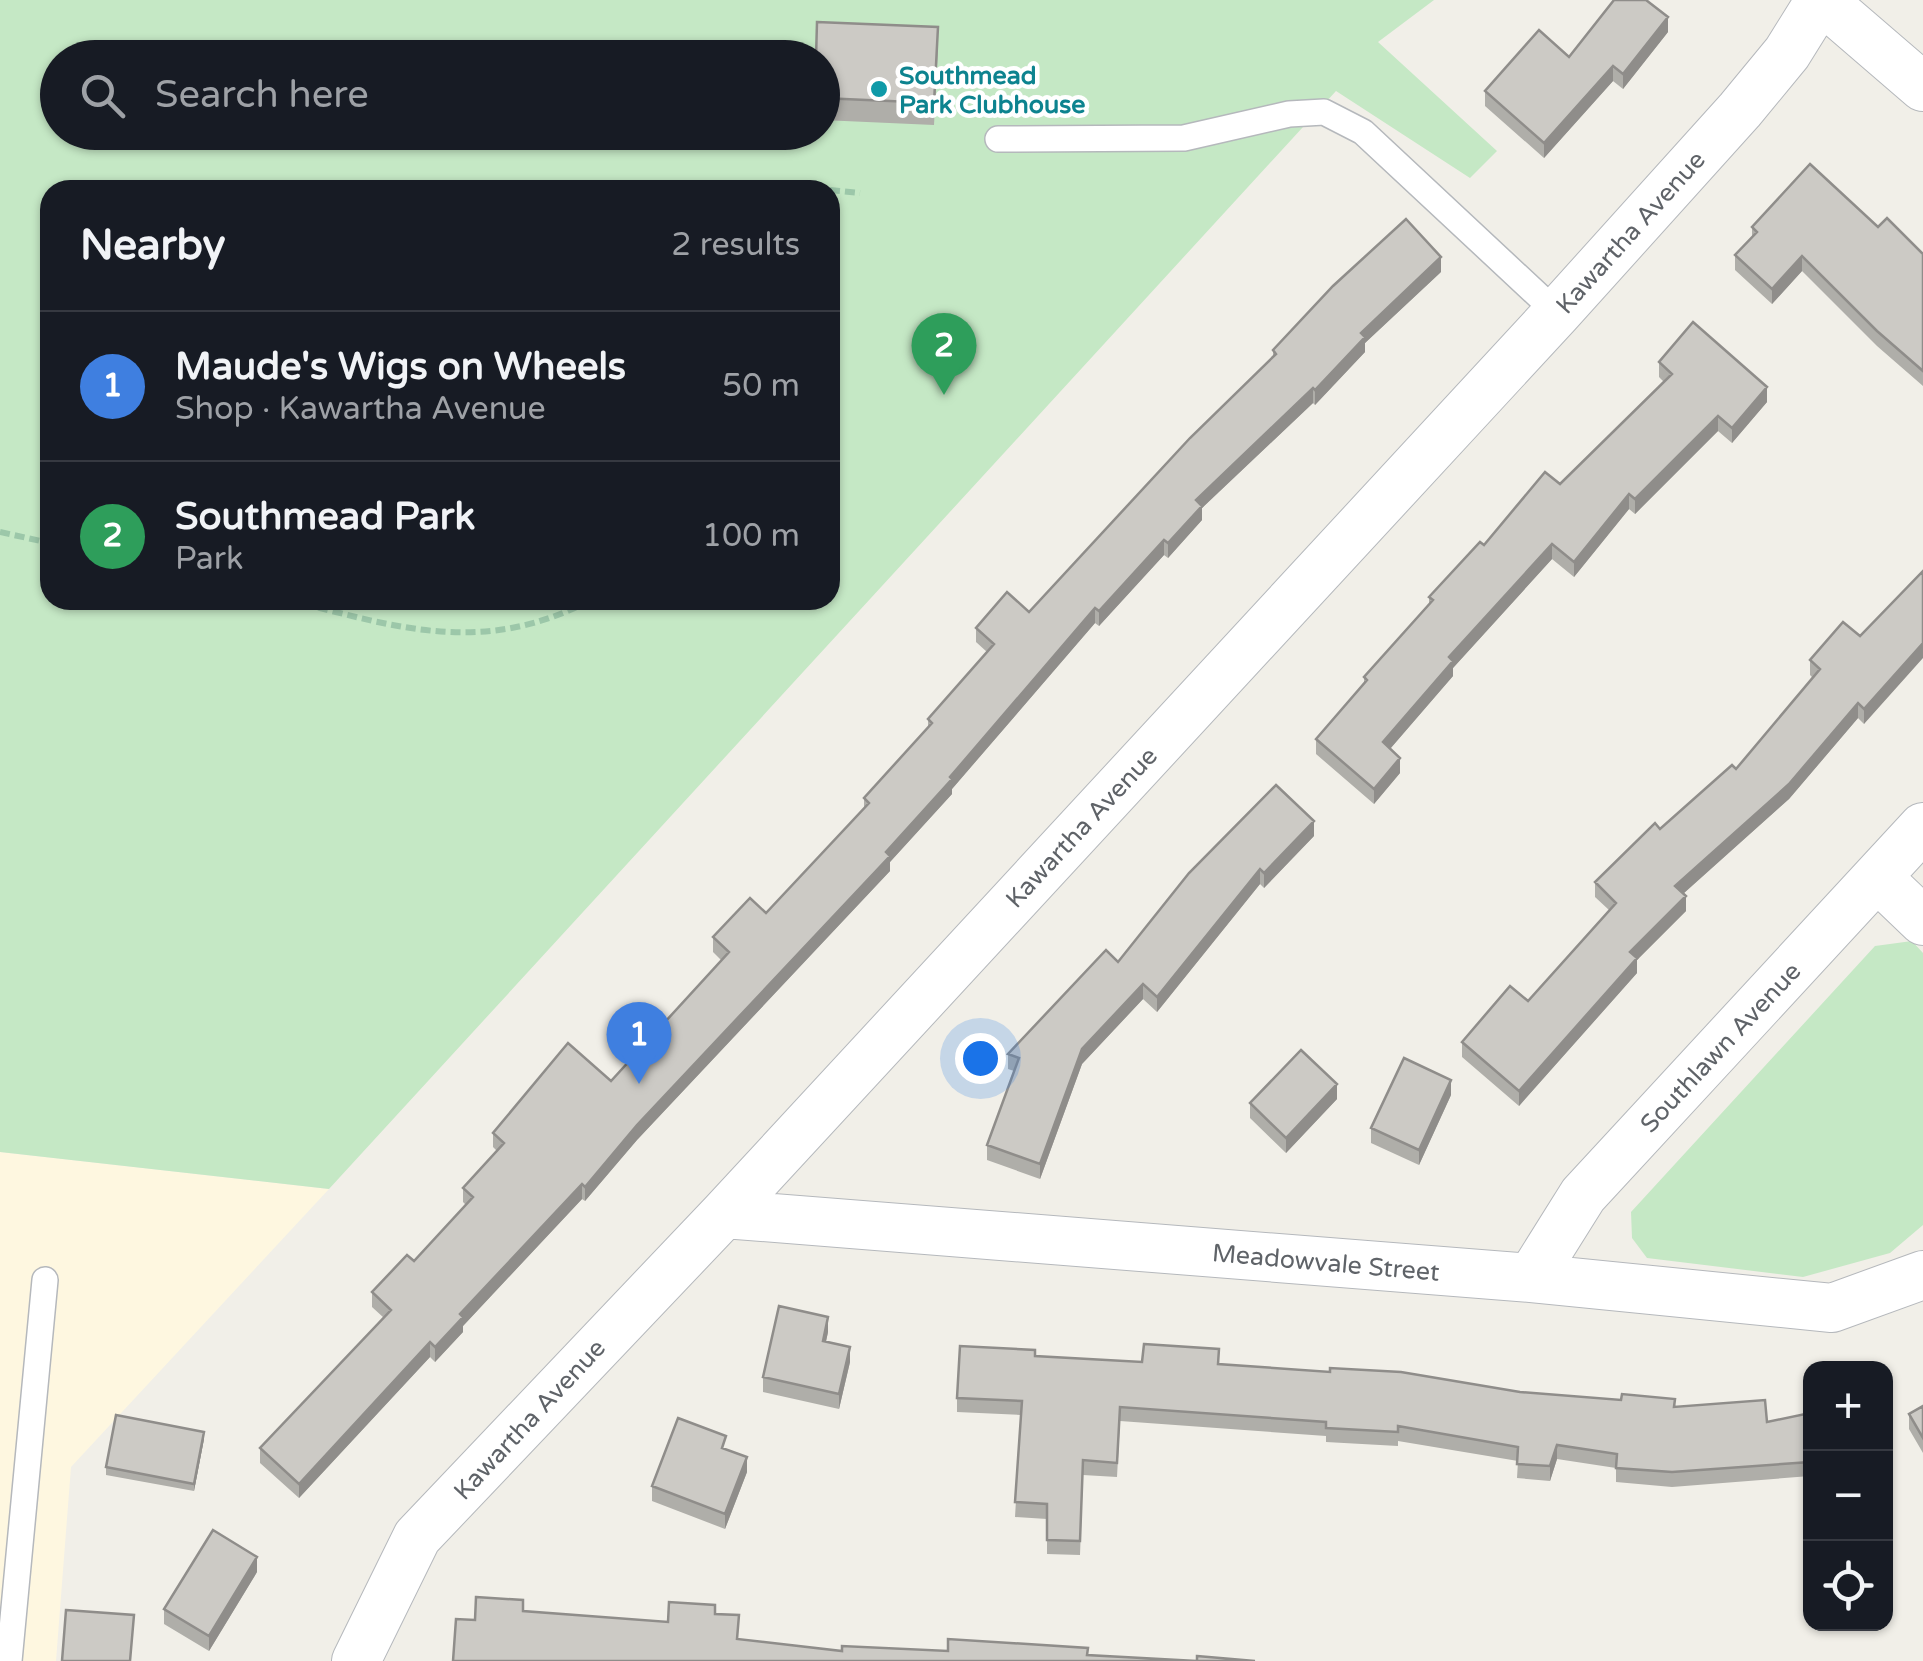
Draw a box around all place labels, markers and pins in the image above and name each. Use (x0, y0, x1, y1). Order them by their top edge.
place label: Southmead Park Clubhouse (899, 61, 1085, 120)
marker: Southmead Park Clubhouse (868, 78, 890, 100)
pin: 2 (912, 312, 976, 395)
pin: 1 (606, 1002, 672, 1084)

